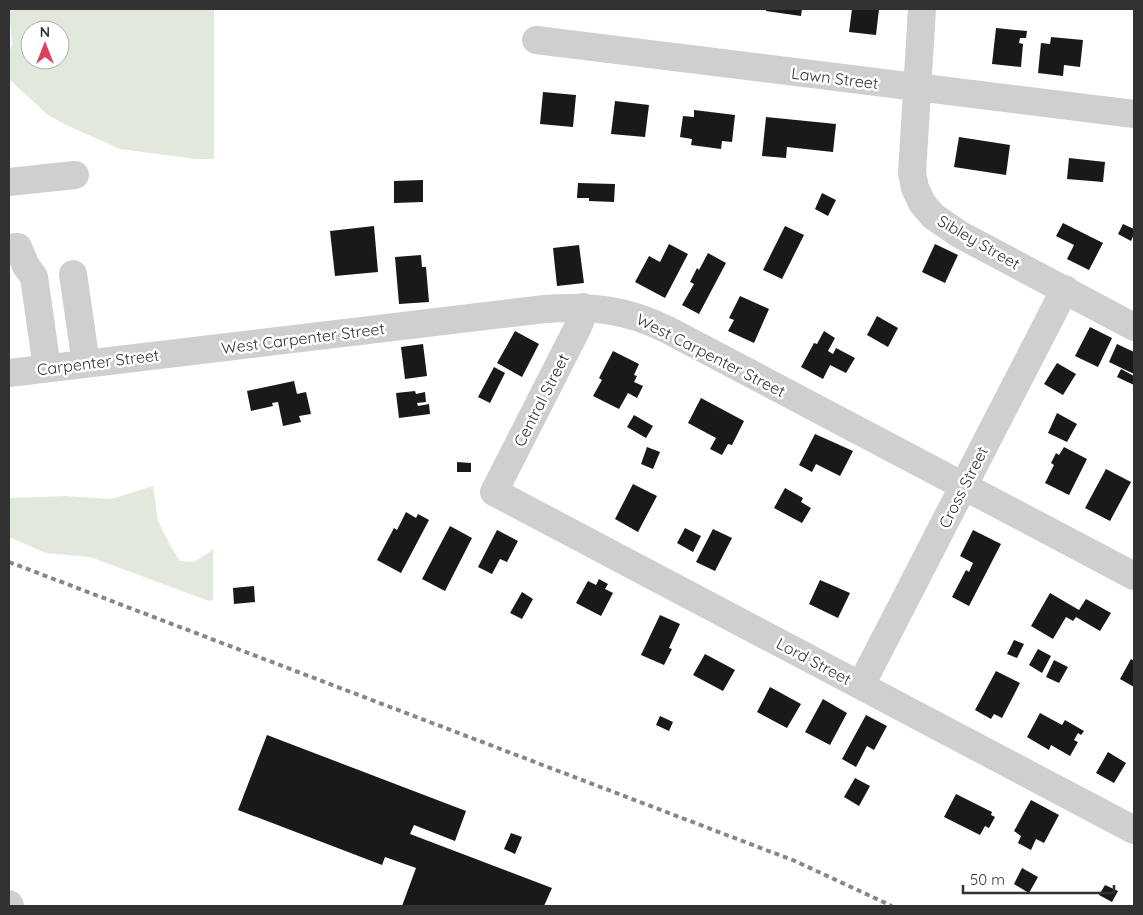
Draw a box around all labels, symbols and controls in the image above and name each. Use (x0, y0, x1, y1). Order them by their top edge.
north arrow (20, 20, 70, 70)
text: N (40, 23, 50, 41)
street label: Lawn Street (790, 63, 880, 93)
street label: Sibley Street (934, 210, 1024, 274)
street label: West Carpenter Street (633, 309, 789, 401)
street label: West Carpenter Street (220, 318, 386, 358)
street label: Carpenter Street (36, 345, 160, 379)
street label: Central Street (509, 350, 573, 450)
street label: Cross Street (934, 443, 992, 531)
street label: Lord Street (773, 633, 855, 689)
scale bar (963, 862, 1114, 894)
text: 50 m (970, 870, 1005, 889)

